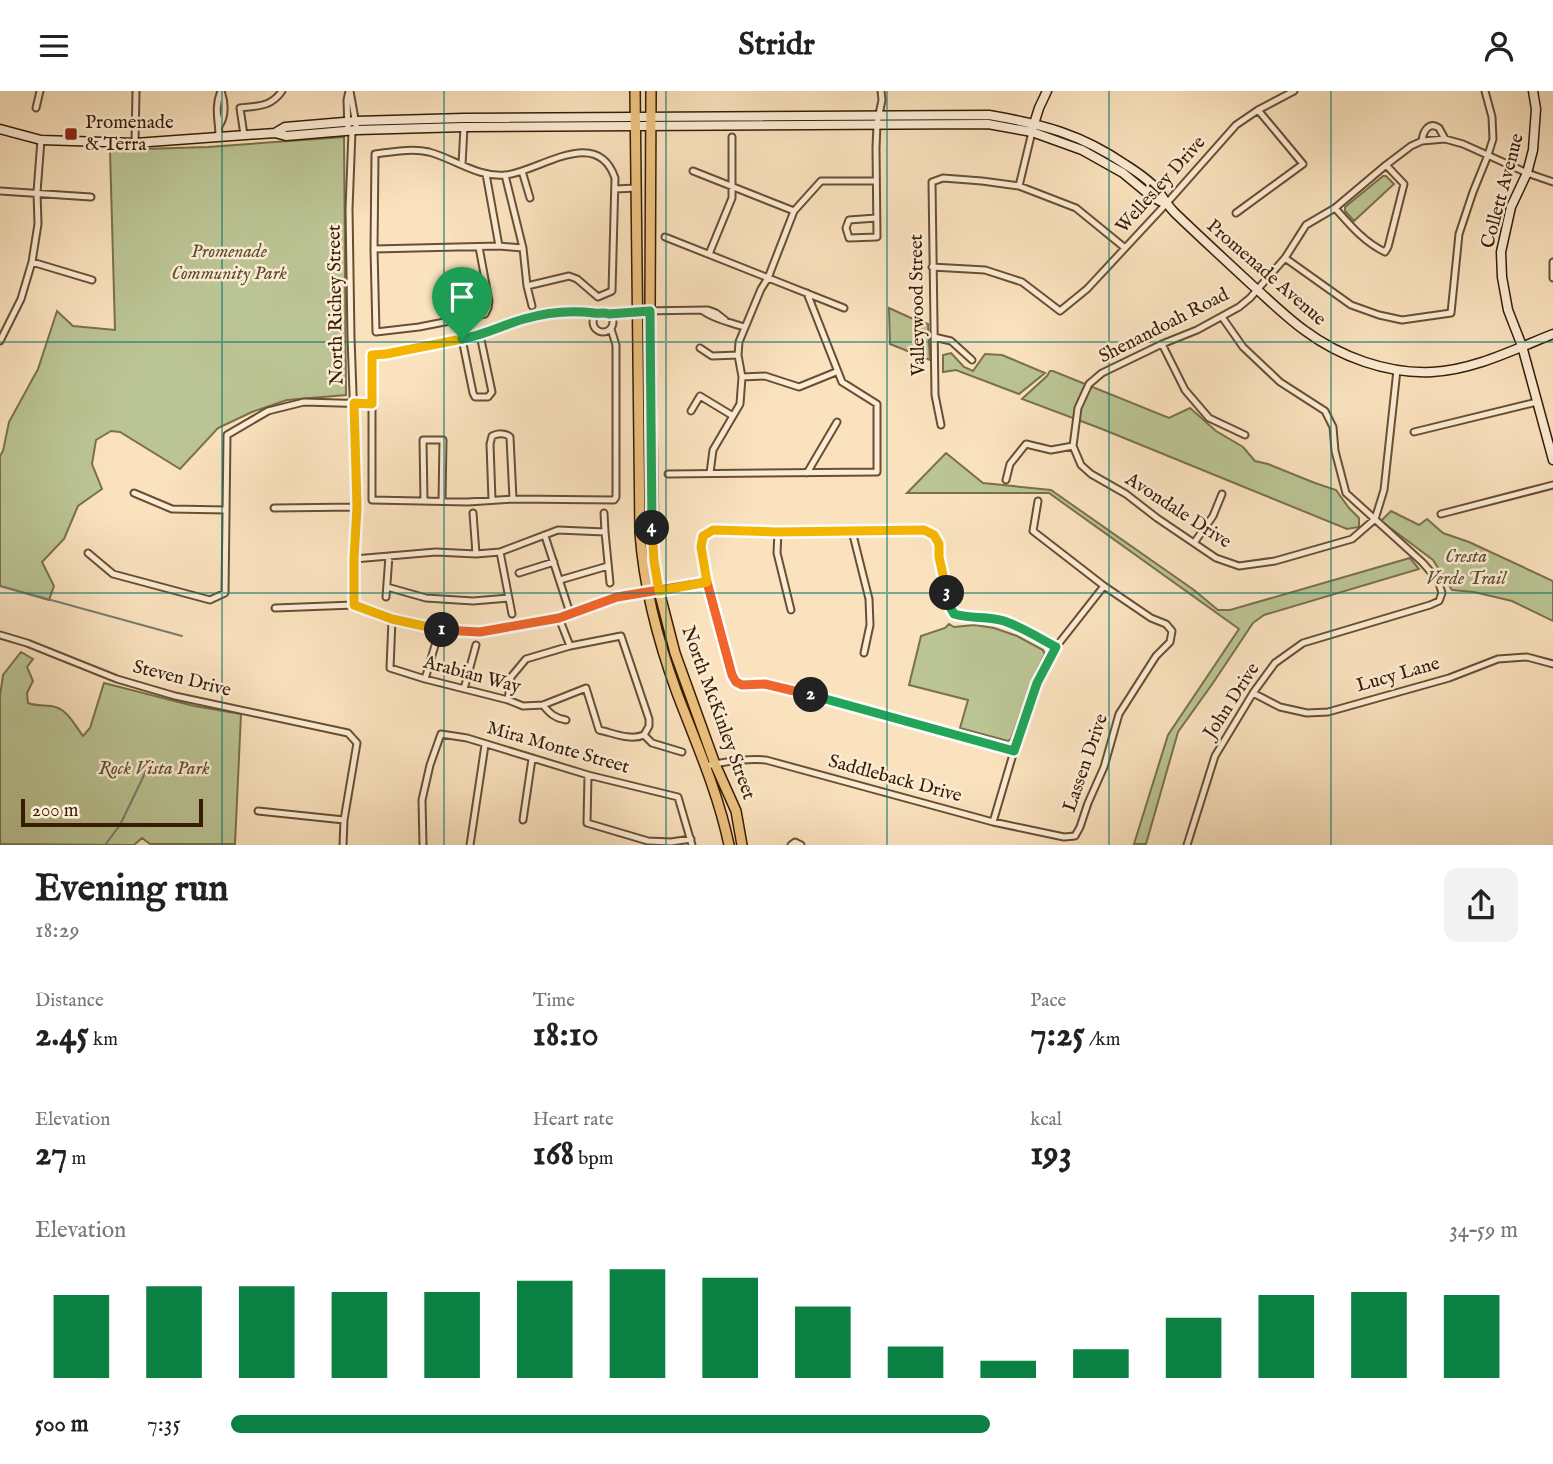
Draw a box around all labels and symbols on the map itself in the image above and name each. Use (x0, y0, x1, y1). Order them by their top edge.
place label: Promenade & Terra (85, 111, 174, 157)
marker: Promenade & Terra (63, 126, 79, 142)
street label: Wellesley Drive (1111, 131, 1211, 239)
street label: Collett Avenue (1476, 131, 1530, 251)
street label: Promenade Avenue (1201, 214, 1331, 332)
street label: North Richey Street (323, 224, 349, 386)
street label: Valleywood Street (905, 233, 931, 377)
park label: Promenade Community Park (171, 240, 287, 286)
pin (432, 267, 492, 339)
street label: Shenandoah Road (1095, 283, 1234, 369)
street label: Avondale Drive (1120, 467, 1236, 554)
pin: 4 (634, 511, 670, 545)
park label: Cresta Verde Trail (1426, 545, 1507, 591)
pin: 3 (930, 575, 964, 611)
pin: 1 (424, 613, 460, 647)
street label: North McKinley Street (675, 623, 761, 804)
street label: Arabian Way (420, 650, 524, 700)
street label: Lucy Lane (1354, 652, 1443, 698)
street label: Steven Drive (130, 655, 234, 703)
street label: John Drive (1197, 658, 1266, 745)
pin: 2 (794, 677, 828, 713)
street label: Lassen Drive (1058, 710, 1114, 815)
street label: Mira Monte Street (484, 716, 632, 780)
street label: Saddleback Drive (826, 750, 965, 808)
park label: Rock Vista Park (98, 757, 210, 781)
scale bar (21, 795, 203, 827)

